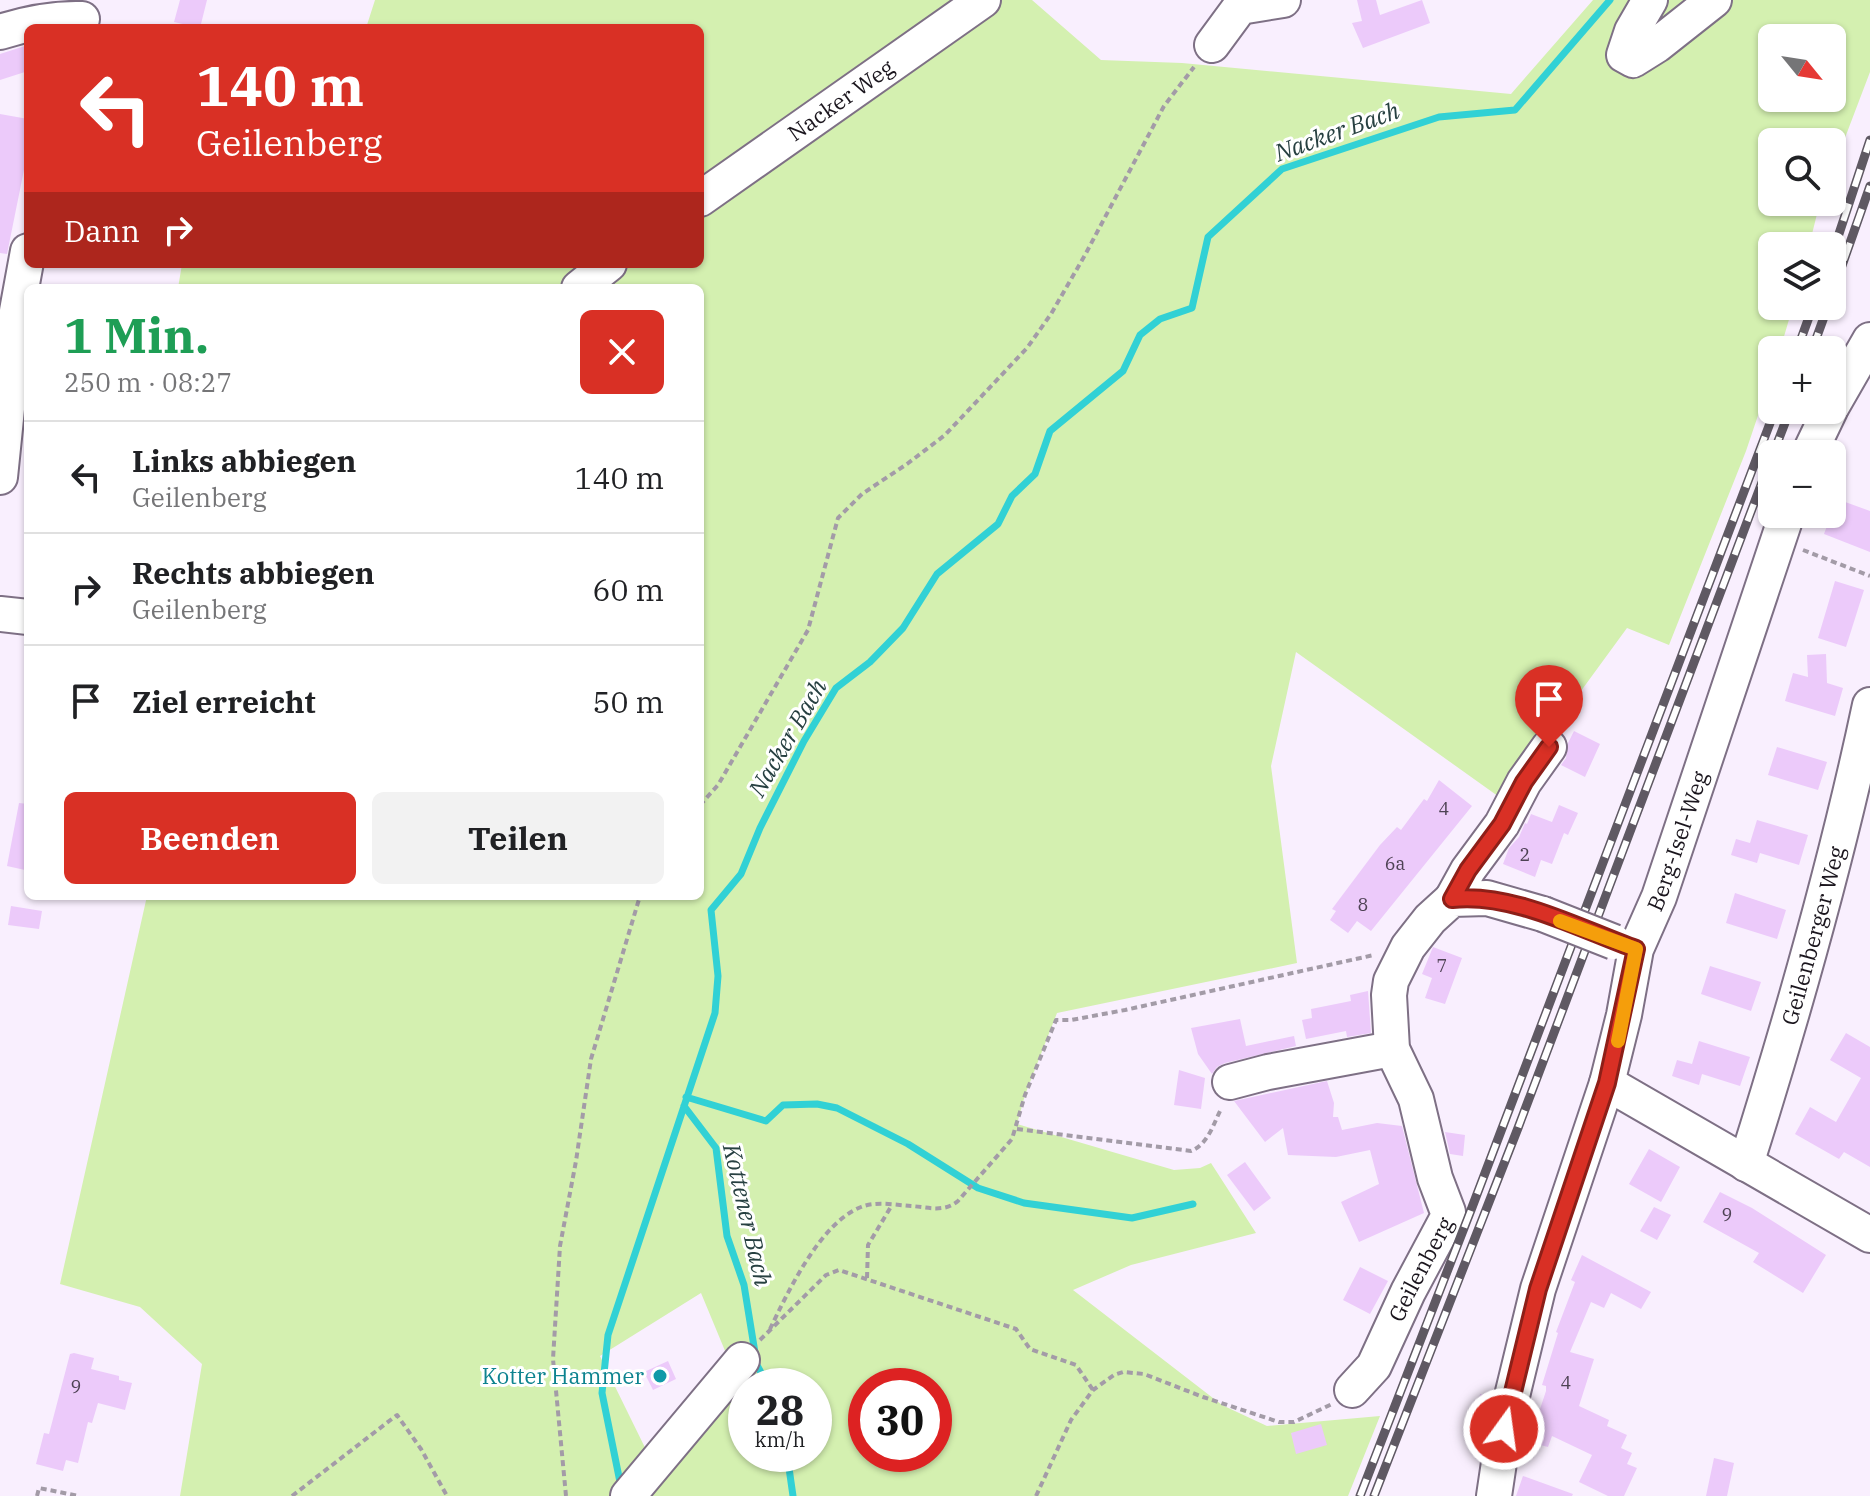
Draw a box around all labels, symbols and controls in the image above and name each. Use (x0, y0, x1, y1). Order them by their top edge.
north arrow (1758, 24, 1846, 112)
map controls (1758, 24, 1846, 528)
text: 140 m (196, 49, 364, 121)
street label: Nacker Weg (781, 52, 899, 147)
icon: left (64, 56, 168, 160)
water label: Nacker Bach (1269, 94, 1403, 169)
text: Geilenberg (196, 119, 382, 166)
button: search (1758, 128, 1846, 216)
icon: right (156, 208, 200, 252)
text: Dann (64, 211, 140, 250)
button: layers (1758, 232, 1846, 320)
text: 1 Min. (64, 304, 209, 366)
button: close (580, 310, 664, 394)
button: + (1758, 336, 1846, 424)
text: 250 m · 08:27 (64, 365, 232, 399)
button: − (1758, 440, 1846, 528)
text: Links abbiegen (132, 441, 356, 480)
icon: left (64, 455, 108, 499)
text: 140 m (574, 458, 664, 497)
text: Geilenberg (132, 480, 267, 514)
text: Rechts abbiegen (132, 553, 375, 592)
icon: right (64, 567, 108, 611)
text: 60 m (592, 570, 664, 609)
text: Geilenberg (132, 592, 267, 626)
pin (1515, 665, 1583, 747)
water label: Nacker Bach (740, 673, 834, 803)
icon: arrive (1527, 677, 1571, 721)
icon: arrive (64, 679, 108, 723)
text: Ziel erreicht (132, 682, 316, 721)
text: 50 m (592, 682, 664, 721)
street label: Berg-Isel-Weg (1640, 767, 1714, 916)
button: Beenden (64, 792, 356, 884)
button: Teilen (372, 792, 664, 884)
house number: 4 (1439, 797, 1449, 820)
house number: 2 (1520, 843, 1530, 866)
street label: Geilenberger Weg (1774, 843, 1851, 1029)
house number: 6a (1385, 852, 1405, 875)
house number: 8 (1358, 893, 1368, 916)
house number: 7 (1437, 954, 1447, 977)
water label: Kottener Bach (716, 1139, 780, 1289)
house number: 9 (1722, 1203, 1732, 1226)
street label: Geilenberg (1381, 1212, 1459, 1326)
place label: Kotter Hammer (482, 1361, 644, 1390)
marker: Kotter Hammer (651, 1367, 669, 1385)
speed limit sign: 30 (848, 1368, 952, 1472)
house number: 4 (1561, 1371, 1571, 1394)
house number: 9 (71, 1375, 81, 1398)
text: 28 (756, 1384, 804, 1436)
position arrow (1462, 1387, 1546, 1471)
text: km/h (755, 1426, 805, 1453)

